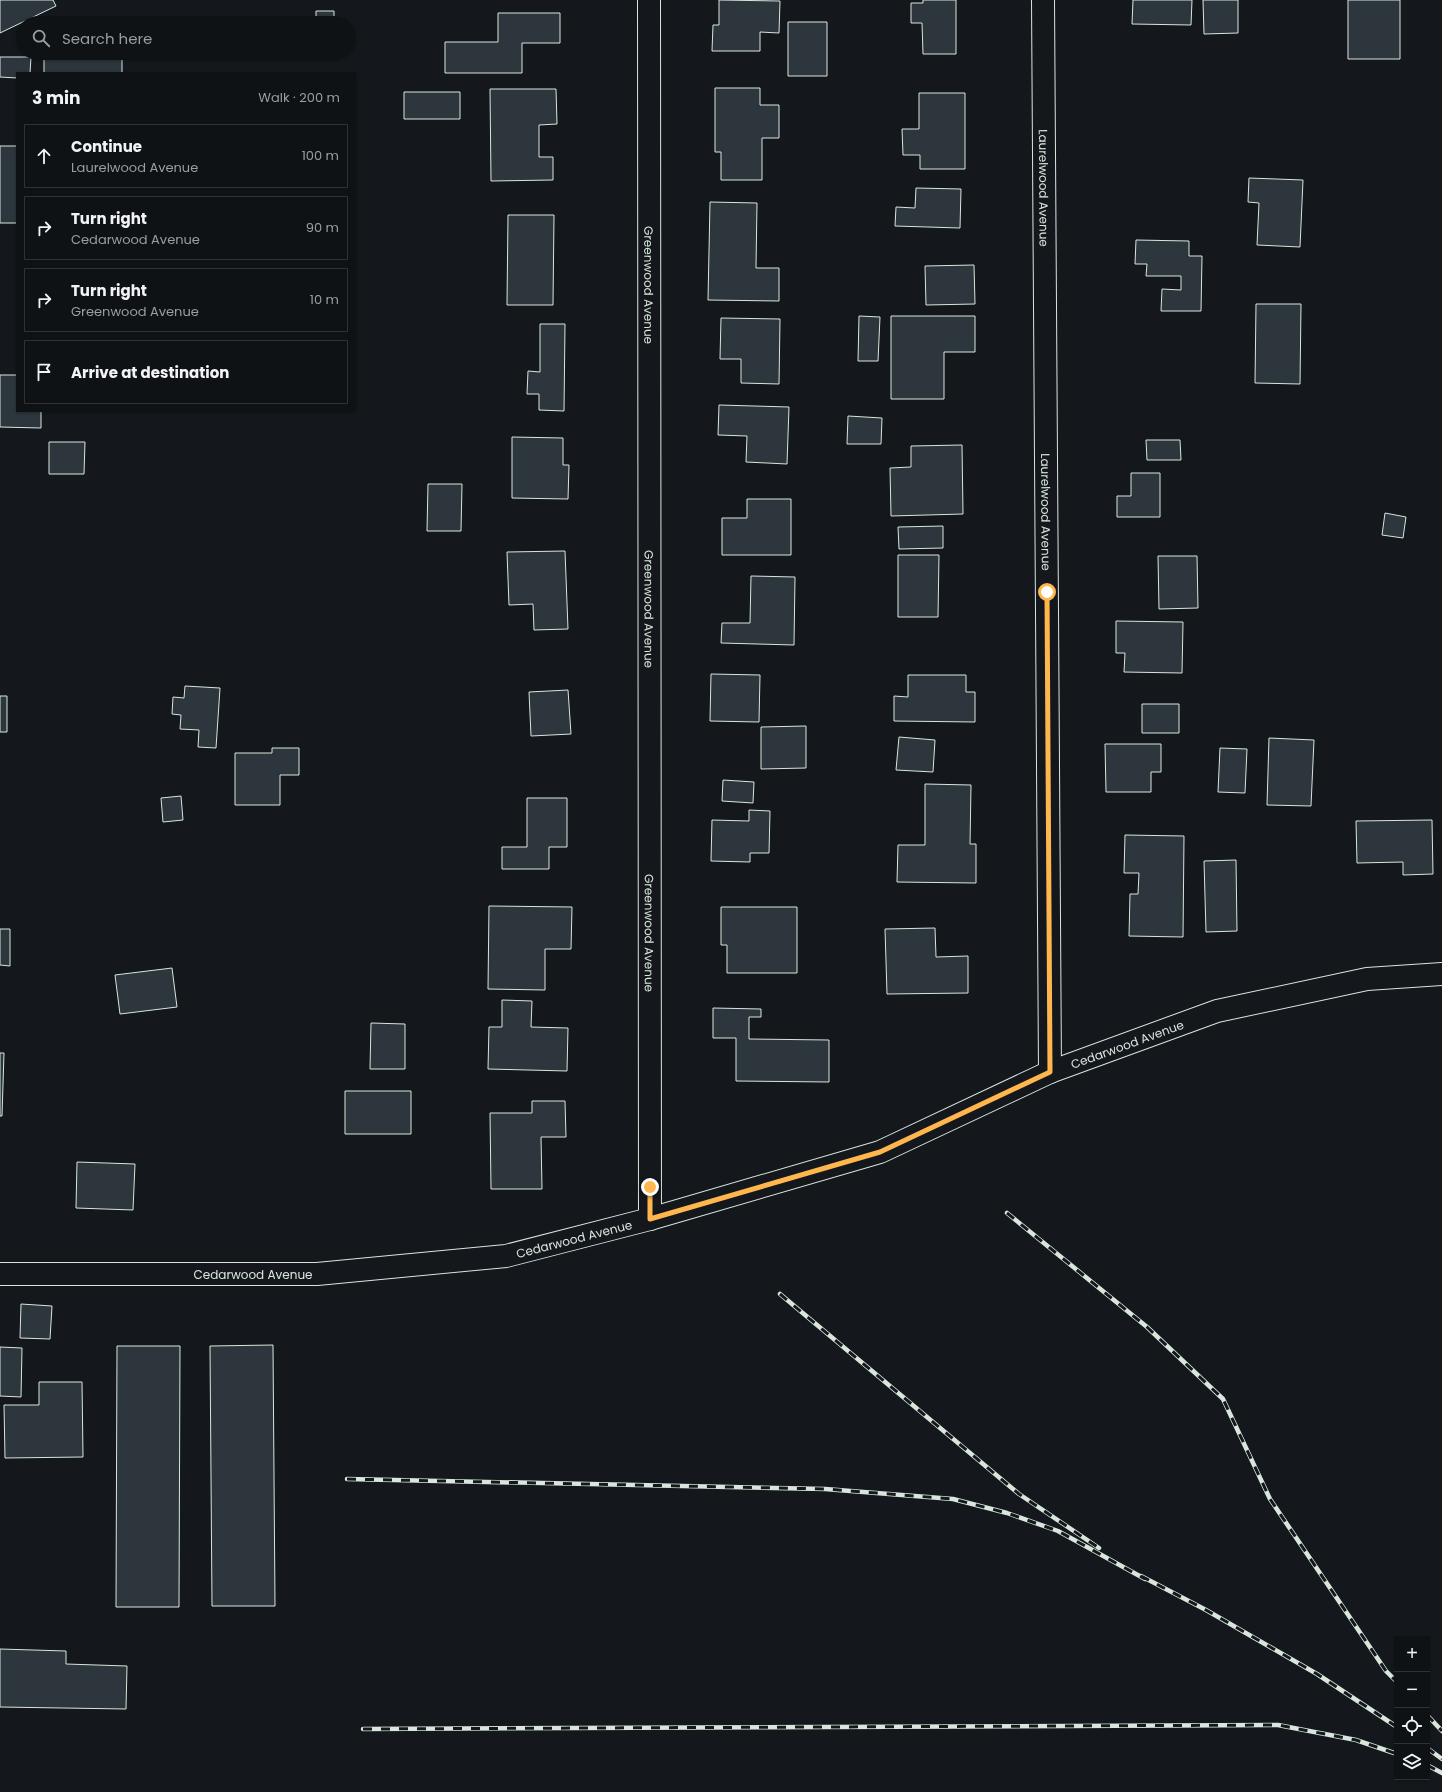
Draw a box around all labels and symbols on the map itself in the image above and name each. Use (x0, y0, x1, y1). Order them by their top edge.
street label: Laurelwood Avenue (1035, 129, 1053, 247)
street label: Greenwood Avenue (641, 226, 658, 344)
street label: Laurelwood Avenue (1037, 453, 1055, 571)
street label: Greenwood Avenue (641, 550, 658, 668)
route start (1038, 583, 1056, 601)
street label: Greenwood Avenue (641, 874, 658, 992)
street label: Cedarwood Avenue (1068, 1015, 1186, 1072)
route end (641, 1178, 659, 1196)
street label: Cedarwood Avenue (514, 1215, 634, 1262)
street label: Cedarwood Avenue (193, 1266, 313, 1283)

